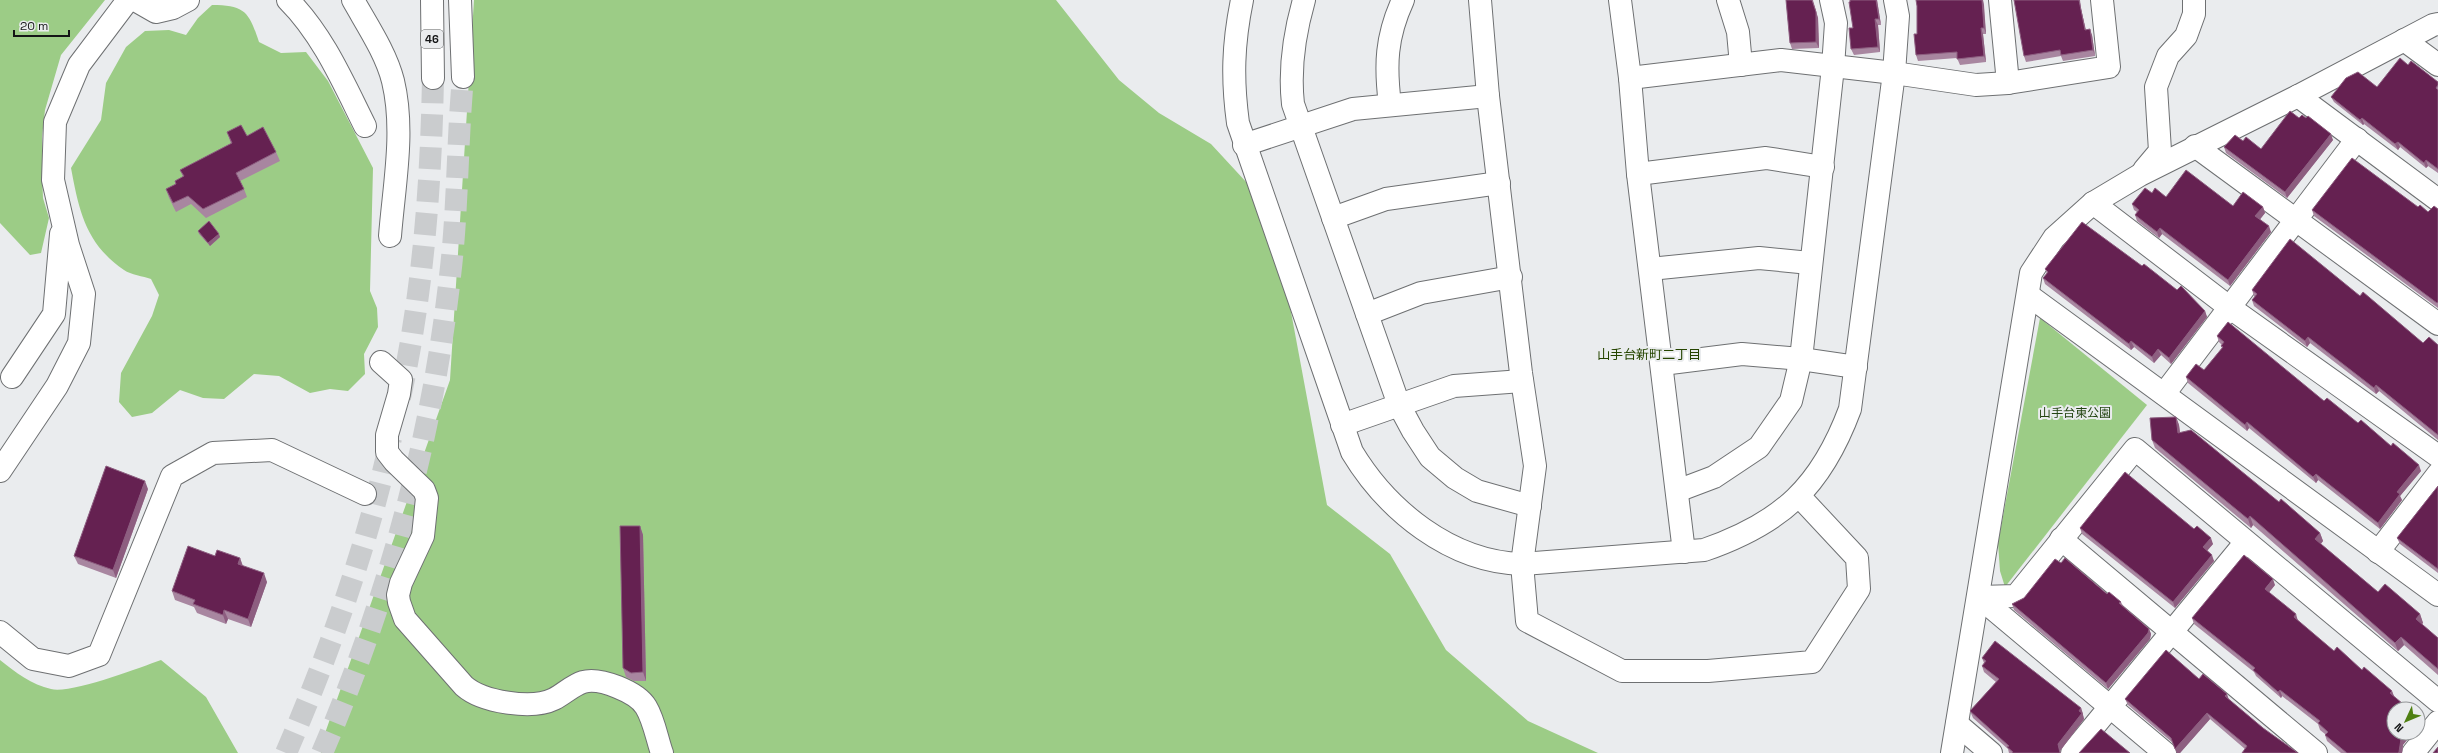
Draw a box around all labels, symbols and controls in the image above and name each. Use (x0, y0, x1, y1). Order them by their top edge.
scale bar (14, 12, 69, 38)
text: 20 m (20, 18, 48, 34)
road number: 46 (421, 30, 443, 48)
district label: 山手台新町二丁目 (1597, 346, 1701, 363)
park label: 山手台東公園 (2039, 405, 2111, 421)
north arrow (2386, 701, 2426, 741)
text: N (2391, 720, 2406, 735)

